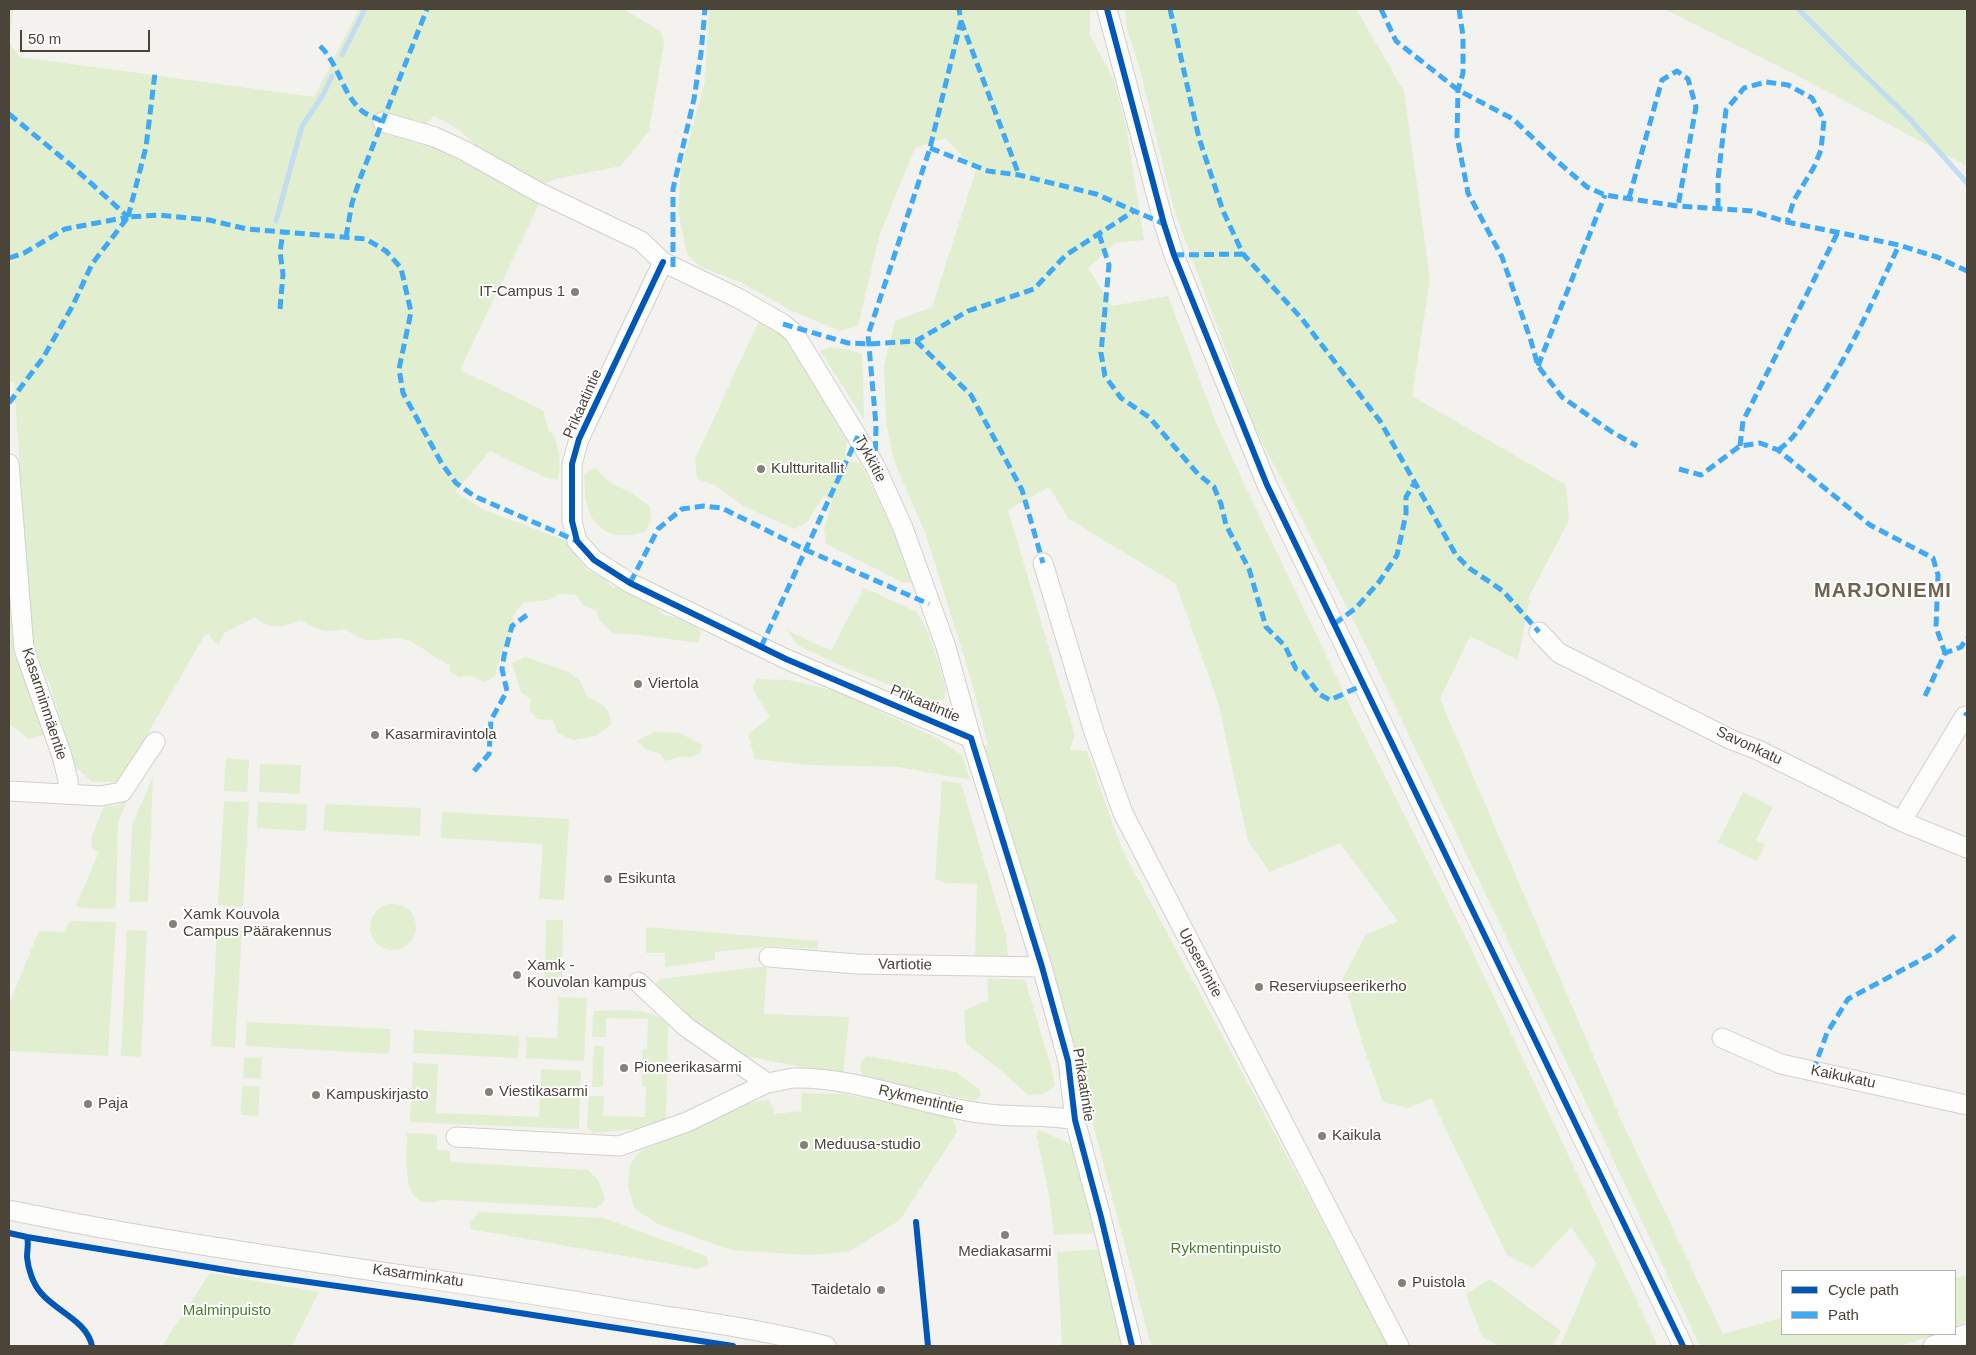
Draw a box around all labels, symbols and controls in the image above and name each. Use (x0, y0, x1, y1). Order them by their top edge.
scale bar (22, 20, 152, 52)
text: 50 m (28, 30, 61, 47)
place label: IT-Campus 1 (479, 283, 565, 301)
marker: IT-Campus 1 (569, 286, 581, 298)
street label: Prikaatintie (560, 366, 606, 442)
street label: Tykkitie (850, 433, 890, 485)
place label: Kultturitallit (771, 460, 844, 478)
marker: Kultturitallit (755, 463, 767, 475)
district label: MARJONIEMI (1813, 579, 1953, 603)
street label: Kasarminmäentie (17, 646, 71, 762)
place label: Viertola (648, 675, 699, 693)
marker: Viertola (632, 678, 644, 690)
street label: Prikaatintie (887, 681, 963, 727)
street label: Savonkatu (1713, 723, 1785, 769)
place label: Kasarmiravintola (385, 726, 497, 744)
marker: Kasarmiravintola (369, 729, 381, 741)
place label: Esikunta (618, 870, 676, 888)
marker: Esikunta (602, 873, 614, 885)
place label: Xamk Kouvola Campus Päärakennus (183, 906, 331, 941)
marker: Xamk Kouvola Campus Päärakennus (167, 918, 179, 930)
street label: Upseerintie (1174, 925, 1226, 1001)
street label: Vartiotie (878, 956, 932, 974)
place label: Xamk - Kouvolan kampus (527, 957, 646, 992)
marker: Xamk - Kouvolan kampus (511, 969, 523, 981)
place label: Reserviupseerikerho (1269, 978, 1407, 996)
marker: Reserviupseerikerho (1253, 981, 1265, 993)
street label: Prikaatintie (1068, 1047, 1098, 1123)
place label: Pioneerikasarmi (634, 1059, 742, 1077)
street label: Kaikukatu (1809, 1061, 1877, 1093)
marker: Pioneerikasarmi (618, 1062, 630, 1074)
street label: Rykmentintie (877, 1081, 965, 1119)
place label: Viestikasarmi (499, 1083, 588, 1101)
place label: Kampuskirjasto (326, 1086, 429, 1104)
marker: Viestikasarmi (483, 1086, 495, 1098)
marker: Kampuskirjasto (310, 1089, 322, 1101)
place label: Paja (98, 1095, 128, 1113)
marker: Paja (82, 1098, 94, 1110)
place label: Kaikula (1332, 1127, 1381, 1145)
marker: Kaikula (1316, 1130, 1328, 1142)
place label: Meduusa-studio (814, 1136, 921, 1154)
marker: Meduusa-studio (798, 1139, 810, 1151)
marker: Mediakasarmi (999, 1229, 1011, 1241)
park label: Rykmentinpuisto (1171, 1240, 1281, 1258)
place label: Mediakasarmi (958, 1243, 1052, 1261)
street label: Kasarminkatu (371, 1261, 465, 1291)
legend (1781, 1270, 1956, 1335)
place label: Puistola (1412, 1274, 1465, 1292)
marker: Puistola (1396, 1277, 1408, 1289)
place label: Taidetalo (811, 1281, 871, 1299)
text: Cycle path (1828, 1281, 1899, 1298)
marker: Taidetalo (875, 1284, 887, 1296)
park label: Malminpuisto (183, 1302, 271, 1320)
text: Path (1828, 1306, 1859, 1323)

